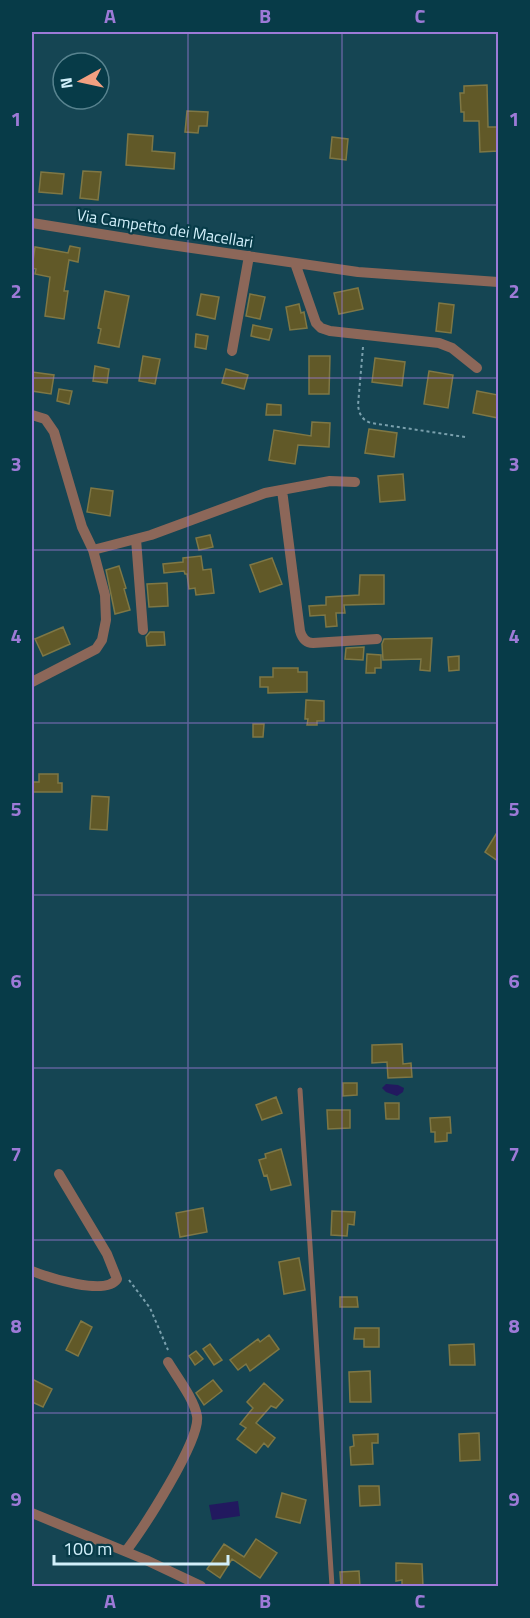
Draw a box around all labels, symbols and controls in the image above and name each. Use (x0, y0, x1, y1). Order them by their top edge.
text: A (104, 0, 116, 31)
text: B (259, 0, 271, 31)
text: C (415, 0, 426, 31)
north arrow (51, 51, 111, 111)
text: N (53, 76, 79, 90)
text: 1 (10, 103, 22, 134)
text: 1 (508, 103, 520, 134)
street label: Via Campetto dei Macellari (75, 202, 255, 254)
text: 2 (10, 275, 22, 306)
text: 2 (508, 275, 520, 306)
text: 3 (10, 448, 22, 479)
text: 3 (508, 448, 520, 479)
text: 4 (10, 620, 22, 651)
text: 4 (508, 620, 520, 651)
text: 5 (10, 793, 22, 824)
text: 5 (508, 793, 520, 824)
text: 6 (10, 965, 22, 996)
text: 6 (508, 965, 520, 996)
text: 7 (10, 1138, 22, 1169)
text: 7 (508, 1138, 520, 1169)
text: 8 (10, 1310, 22, 1341)
text: 8 (508, 1310, 520, 1341)
text: 9 (10, 1483, 22, 1514)
text: 9 (508, 1483, 520, 1514)
scale bar (54, 1528, 228, 1566)
text: 100 m (63, 1535, 112, 1562)
text: A (104, 1585, 116, 1616)
text: B (259, 1585, 271, 1616)
text: C (415, 1585, 426, 1616)

